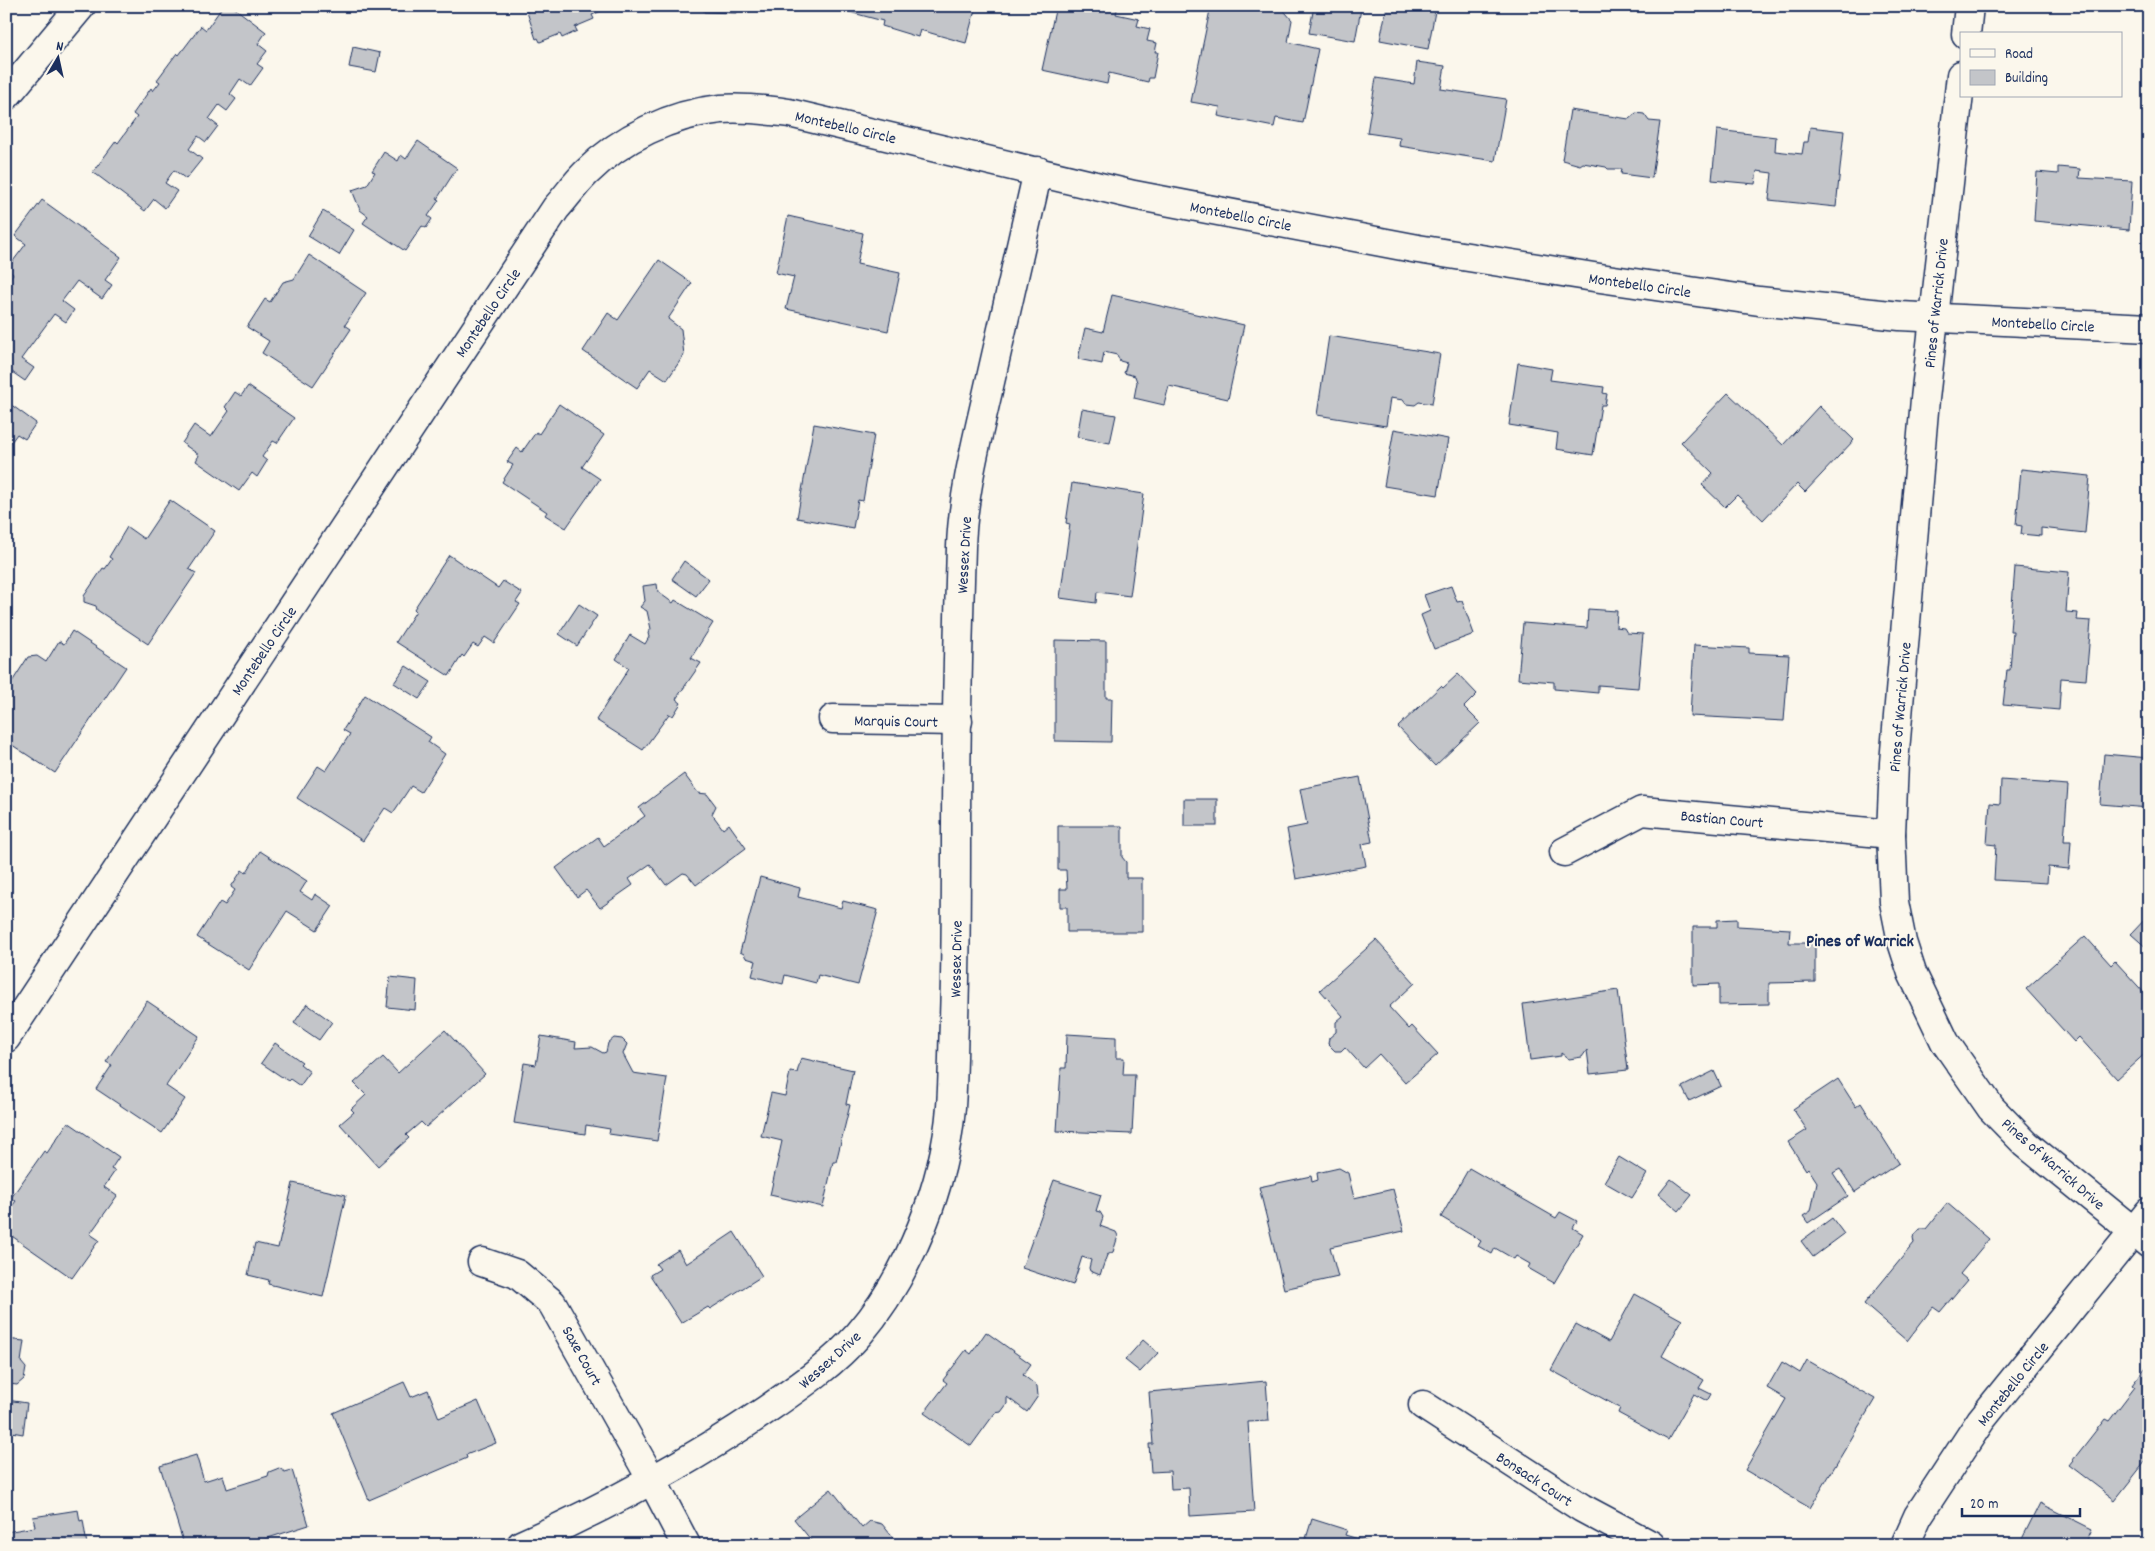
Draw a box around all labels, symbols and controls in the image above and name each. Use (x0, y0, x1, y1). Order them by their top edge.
north arrow (32, 32, 82, 82)
legend (1960, 32, 2122, 98)
text: N (55, 37, 65, 58)
text: Road (2005, 44, 2033, 66)
text: Building (2005, 68, 2048, 90)
street label: Montebello Circle (793, 106, 898, 151)
street label: Montebello Circle (1188, 196, 1293, 239)
street label: Pines of Warrick Drive (1919, 237, 1956, 369)
street label: Montebello Circle (451, 264, 527, 363)
street label: Montebello Circle (1587, 268, 1692, 305)
street label: Montebello Circle (1991, 311, 2095, 340)
street label: Wessex Drive (952, 516, 979, 594)
street label: Montebello Circle (227, 602, 303, 701)
street label: Pines of Warrick Drive (1884, 641, 1919, 773)
street label: Marquis Court (854, 710, 938, 735)
street label: Bastian Court (1679, 805, 1764, 836)
street label: Wessex Drive (945, 920, 970, 998)
district label: Pines of Warrick (1806, 930, 1915, 955)
street label: Pines of Warrick Drive (1996, 1113, 2109, 1216)
street label: Saxe Court (555, 1322, 607, 1390)
street label: Wessex Drive (794, 1326, 867, 1395)
street label: Montebello Circle (1973, 1337, 2055, 1432)
street label: Bonsack Court (1491, 1447, 1576, 1513)
scale bar (1962, 1486, 2080, 1518)
text: 20 m (1970, 1494, 1998, 1516)

